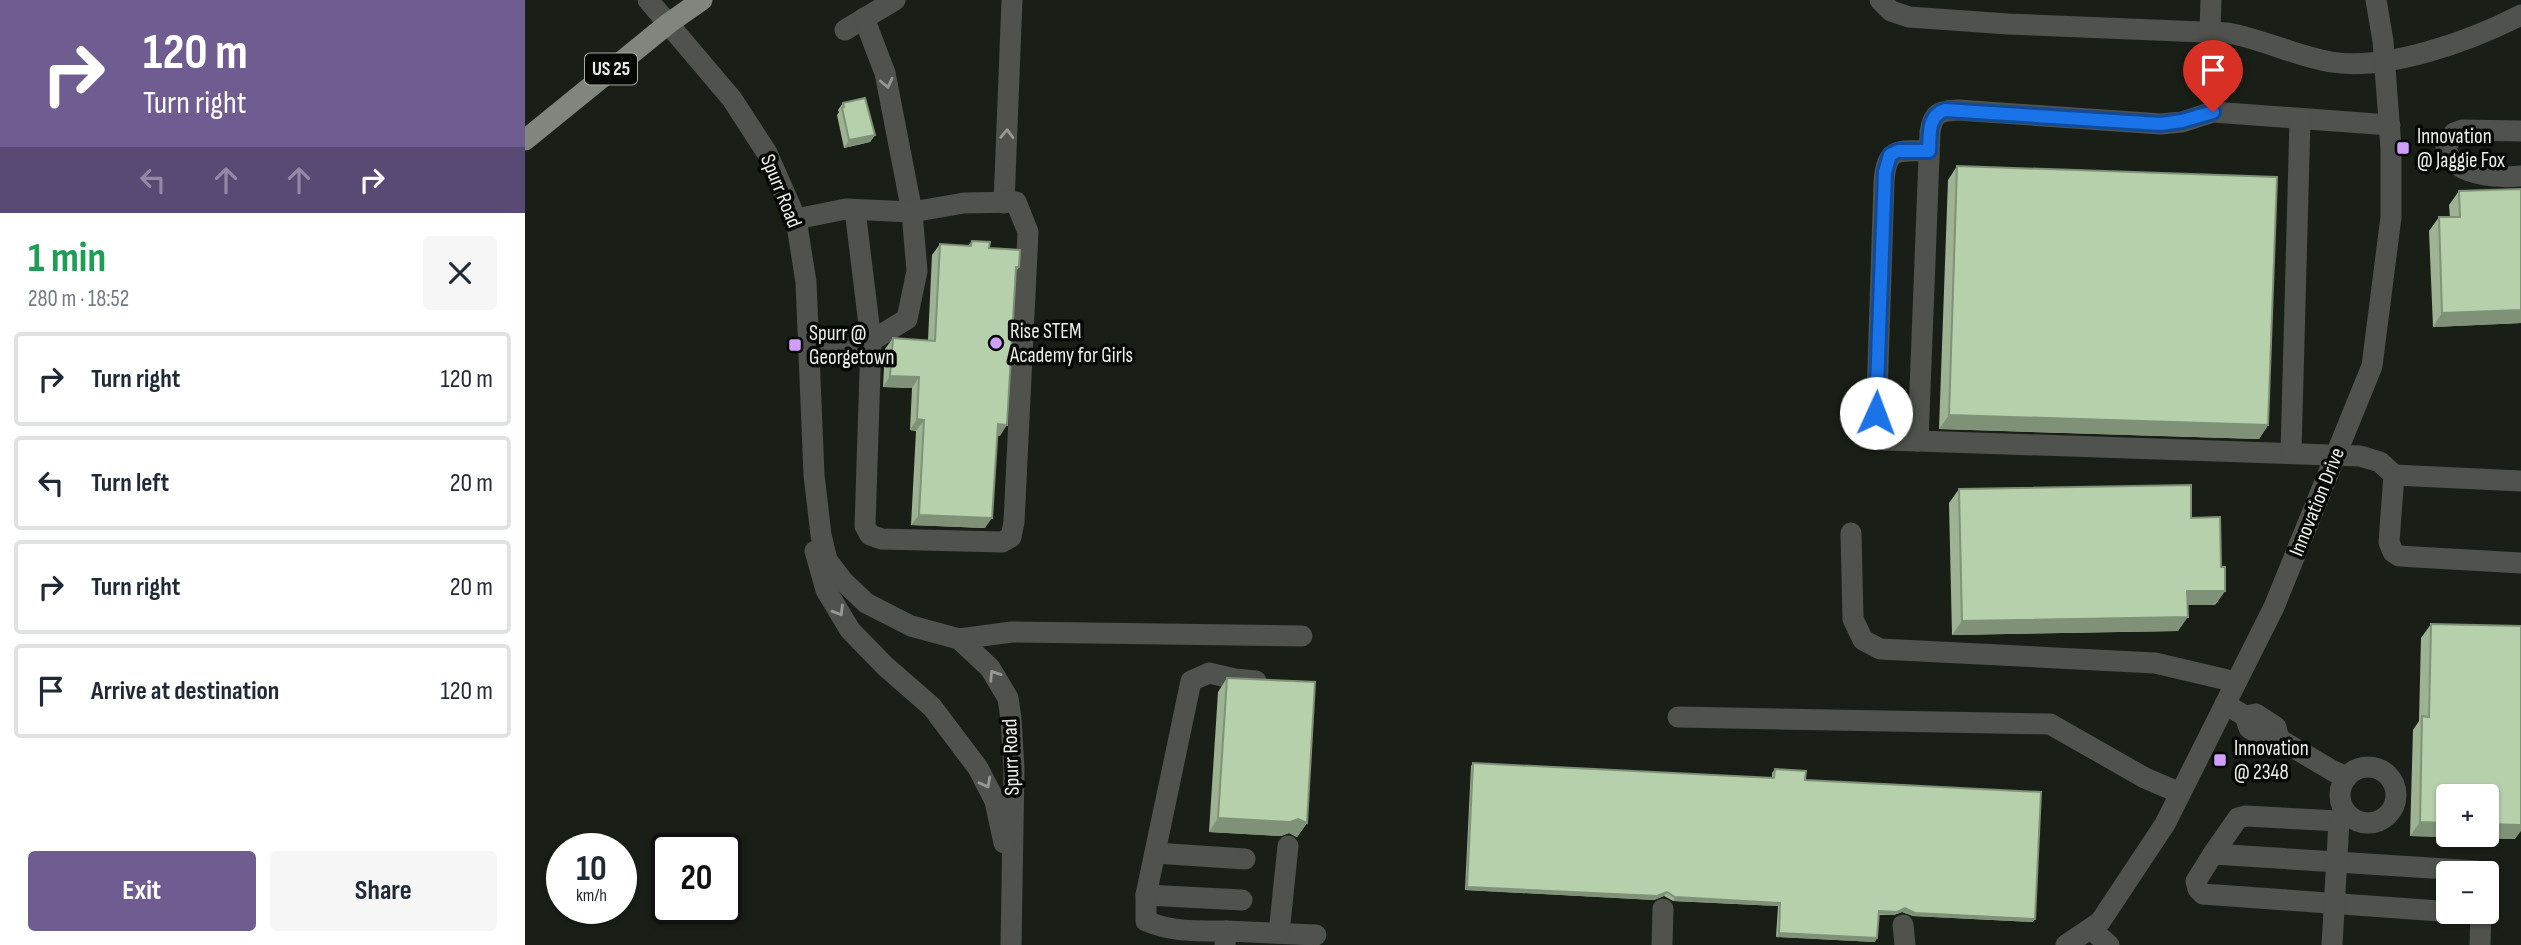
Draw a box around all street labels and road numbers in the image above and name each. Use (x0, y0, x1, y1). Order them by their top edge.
road number: US 25 (585, 54, 637, 85)
street label: Spurr Road (755, 151, 807, 231)
street label: Innovation Drive (2284, 444, 2350, 560)
street label: Spurr Road (997, 718, 1025, 796)

